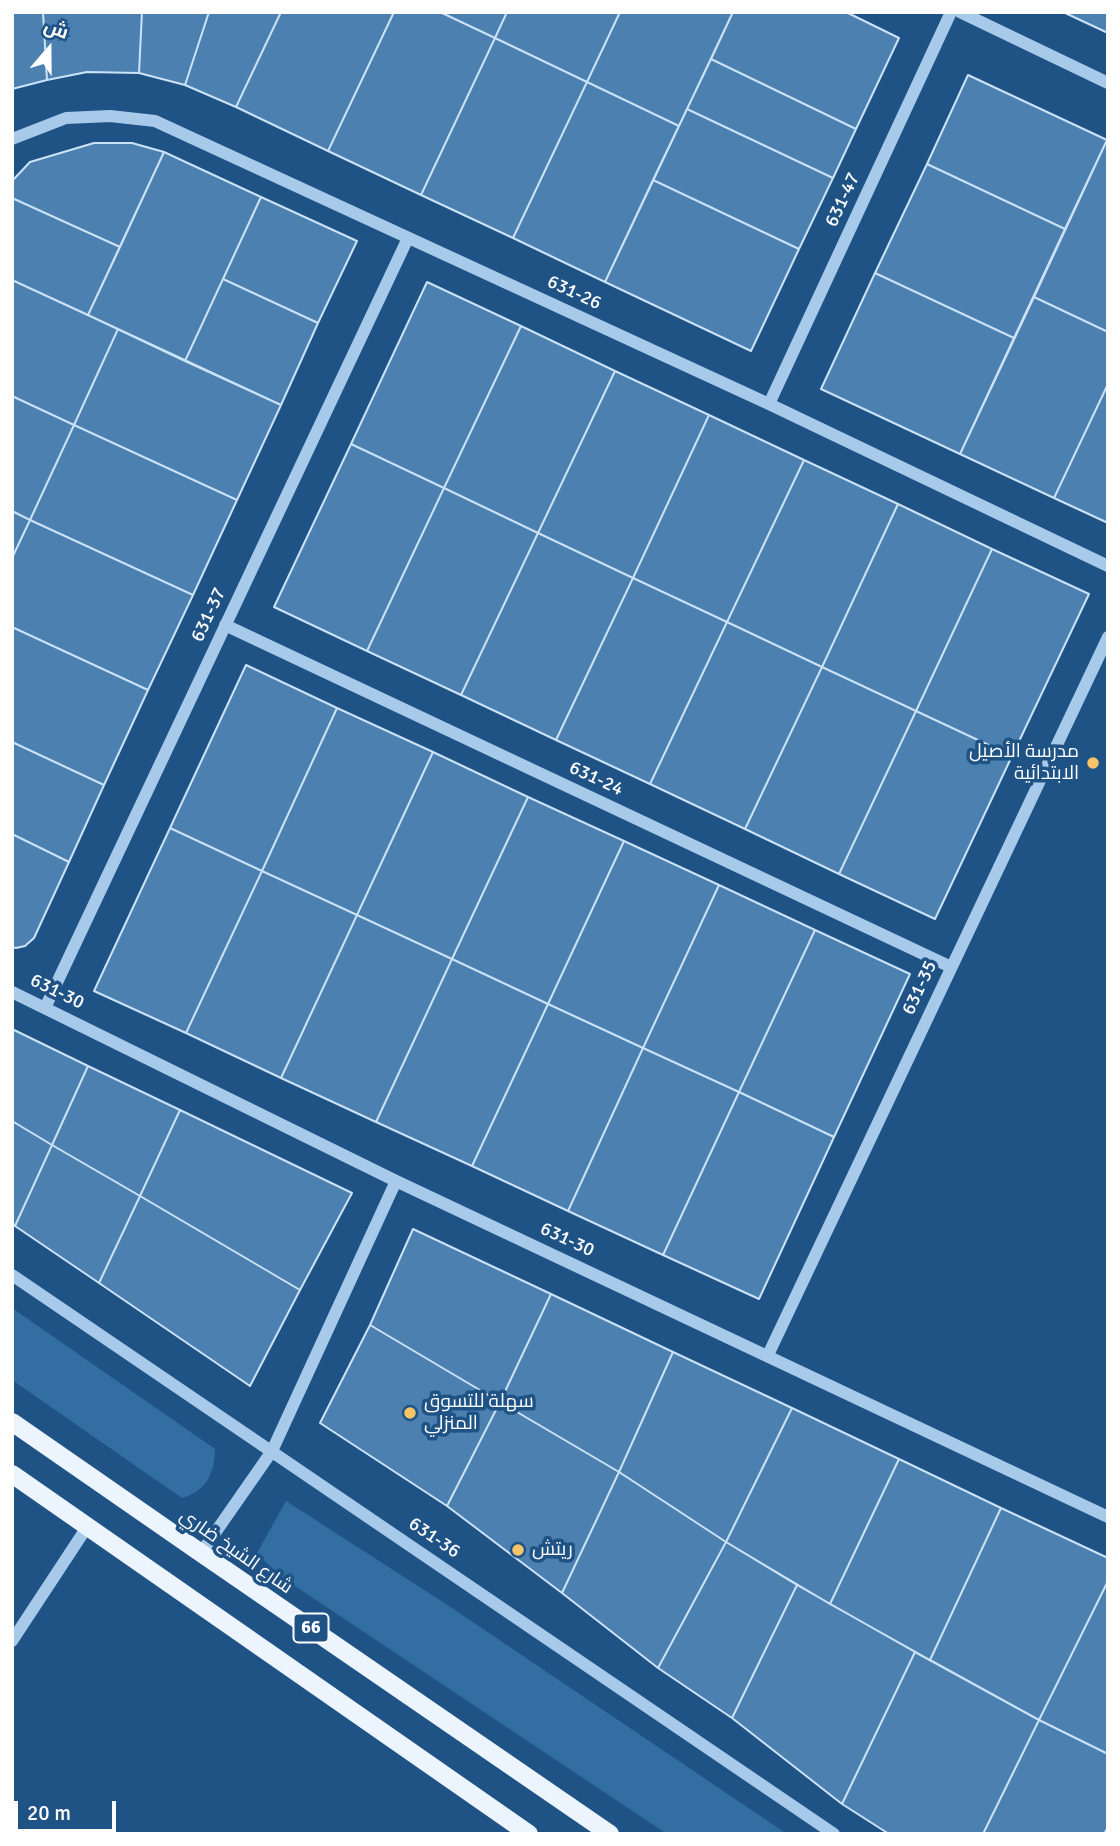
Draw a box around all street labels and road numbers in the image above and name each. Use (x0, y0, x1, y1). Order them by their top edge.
street label: 631-47 (821, 169, 865, 231)
street label: 631-26 (543, 271, 605, 315)
street label: 631-37 (187, 584, 231, 646)
street label: 631-24 (565, 757, 627, 801)
street label: 631-35 (898, 957, 942, 1019)
street label: 631-30 (26, 969, 88, 1015)
street label: 631-30 (536, 1218, 598, 1262)
street label: شارع الشيخ ضاري (175, 1505, 297, 1599)
street label: 631-36 (404, 1513, 464, 1563)
road number: 66 (294, 1614, 328, 1643)

